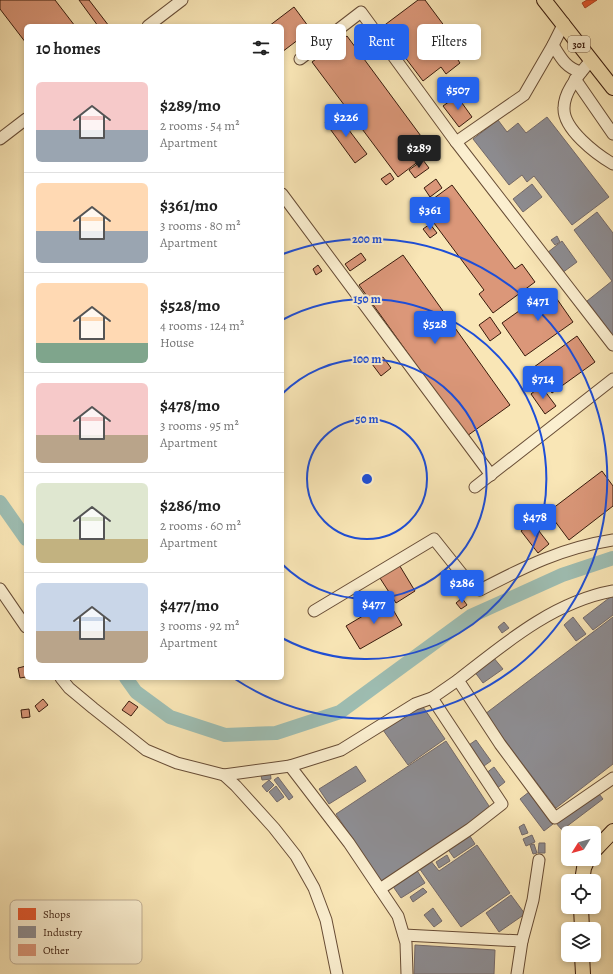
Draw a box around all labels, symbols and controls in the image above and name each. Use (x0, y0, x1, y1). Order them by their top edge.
chip: Buy (296, 24, 346, 60)
chip: Rent (354, 24, 409, 60)
chip: Filters (417, 24, 481, 60)
road number: 301 (568, 36, 590, 52)
text: 10 homes (36, 37, 101, 60)
icon: filters (250, 37, 272, 59)
pin: $507 (434, 77, 482, 111)
text: $507 (446, 81, 470, 98)
text: $289/mo (160, 94, 221, 117)
icon: home (68, 98, 116, 146)
pin: $226 (322, 104, 370, 138)
text: $226 (334, 108, 358, 125)
text: 2 rooms · 54 m² (160, 117, 239, 134)
text: Apartment (160, 134, 218, 151)
pin: $289 (395, 135, 443, 169)
text: $289 (407, 139, 431, 156)
text: $361/mo (160, 194, 218, 217)
pin: $361 (406, 197, 454, 231)
icon: home (68, 199, 116, 247)
text: $361 (419, 201, 441, 218)
text: 3 rooms · 80 m² (160, 217, 240, 234)
text: 200 m (352, 231, 382, 247)
text: Apartment (160, 234, 218, 251)
pin: $471 (514, 288, 562, 322)
text: 150 m (353, 291, 381, 307)
text: $471 (527, 292, 549, 309)
text: $528/mo (160, 294, 220, 317)
icon: home (68, 299, 116, 347)
pin: $528 (411, 311, 459, 345)
text: $528 (423, 315, 447, 332)
text: 4 rooms · 124 m² (160, 317, 244, 334)
text: House (160, 334, 194, 351)
text: 100 m (353, 351, 381, 367)
pin: $714 (519, 366, 567, 400)
text: $714 (532, 370, 554, 387)
text: $478/mo (160, 394, 220, 417)
icon: home (68, 399, 116, 447)
text: 50 m (355, 411, 379, 427)
text: 3 rooms · 95 m² (160, 417, 239, 434)
text: Apartment (160, 434, 218, 451)
centre of rings (360, 472, 374, 486)
text: $286/mo (160, 494, 221, 517)
icon: home (68, 499, 116, 547)
pin: $478 (511, 504, 559, 538)
text: $478 (523, 508, 547, 525)
text: 2 rooms · 60 m² (160, 517, 241, 534)
text: Apartment (160, 534, 218, 551)
pin: $286 (438, 570, 486, 604)
text: $286 (450, 574, 474, 591)
pin: $477 (350, 591, 398, 625)
text: $477/mo (160, 594, 219, 617)
text: $477 (362, 595, 386, 612)
icon: home (68, 599, 116, 647)
text: 3 rooms · 92 m² (160, 617, 239, 634)
text: Apartment (160, 634, 218, 651)
north arrow (561, 826, 601, 866)
map controls (561, 826, 601, 962)
button: locate (561, 874, 601, 914)
legend (10, 900, 142, 964)
text: Shops (43, 907, 70, 922)
button: layers (561, 922, 601, 962)
text: Industry (43, 925, 82, 940)
text: Other (43, 943, 69, 958)

